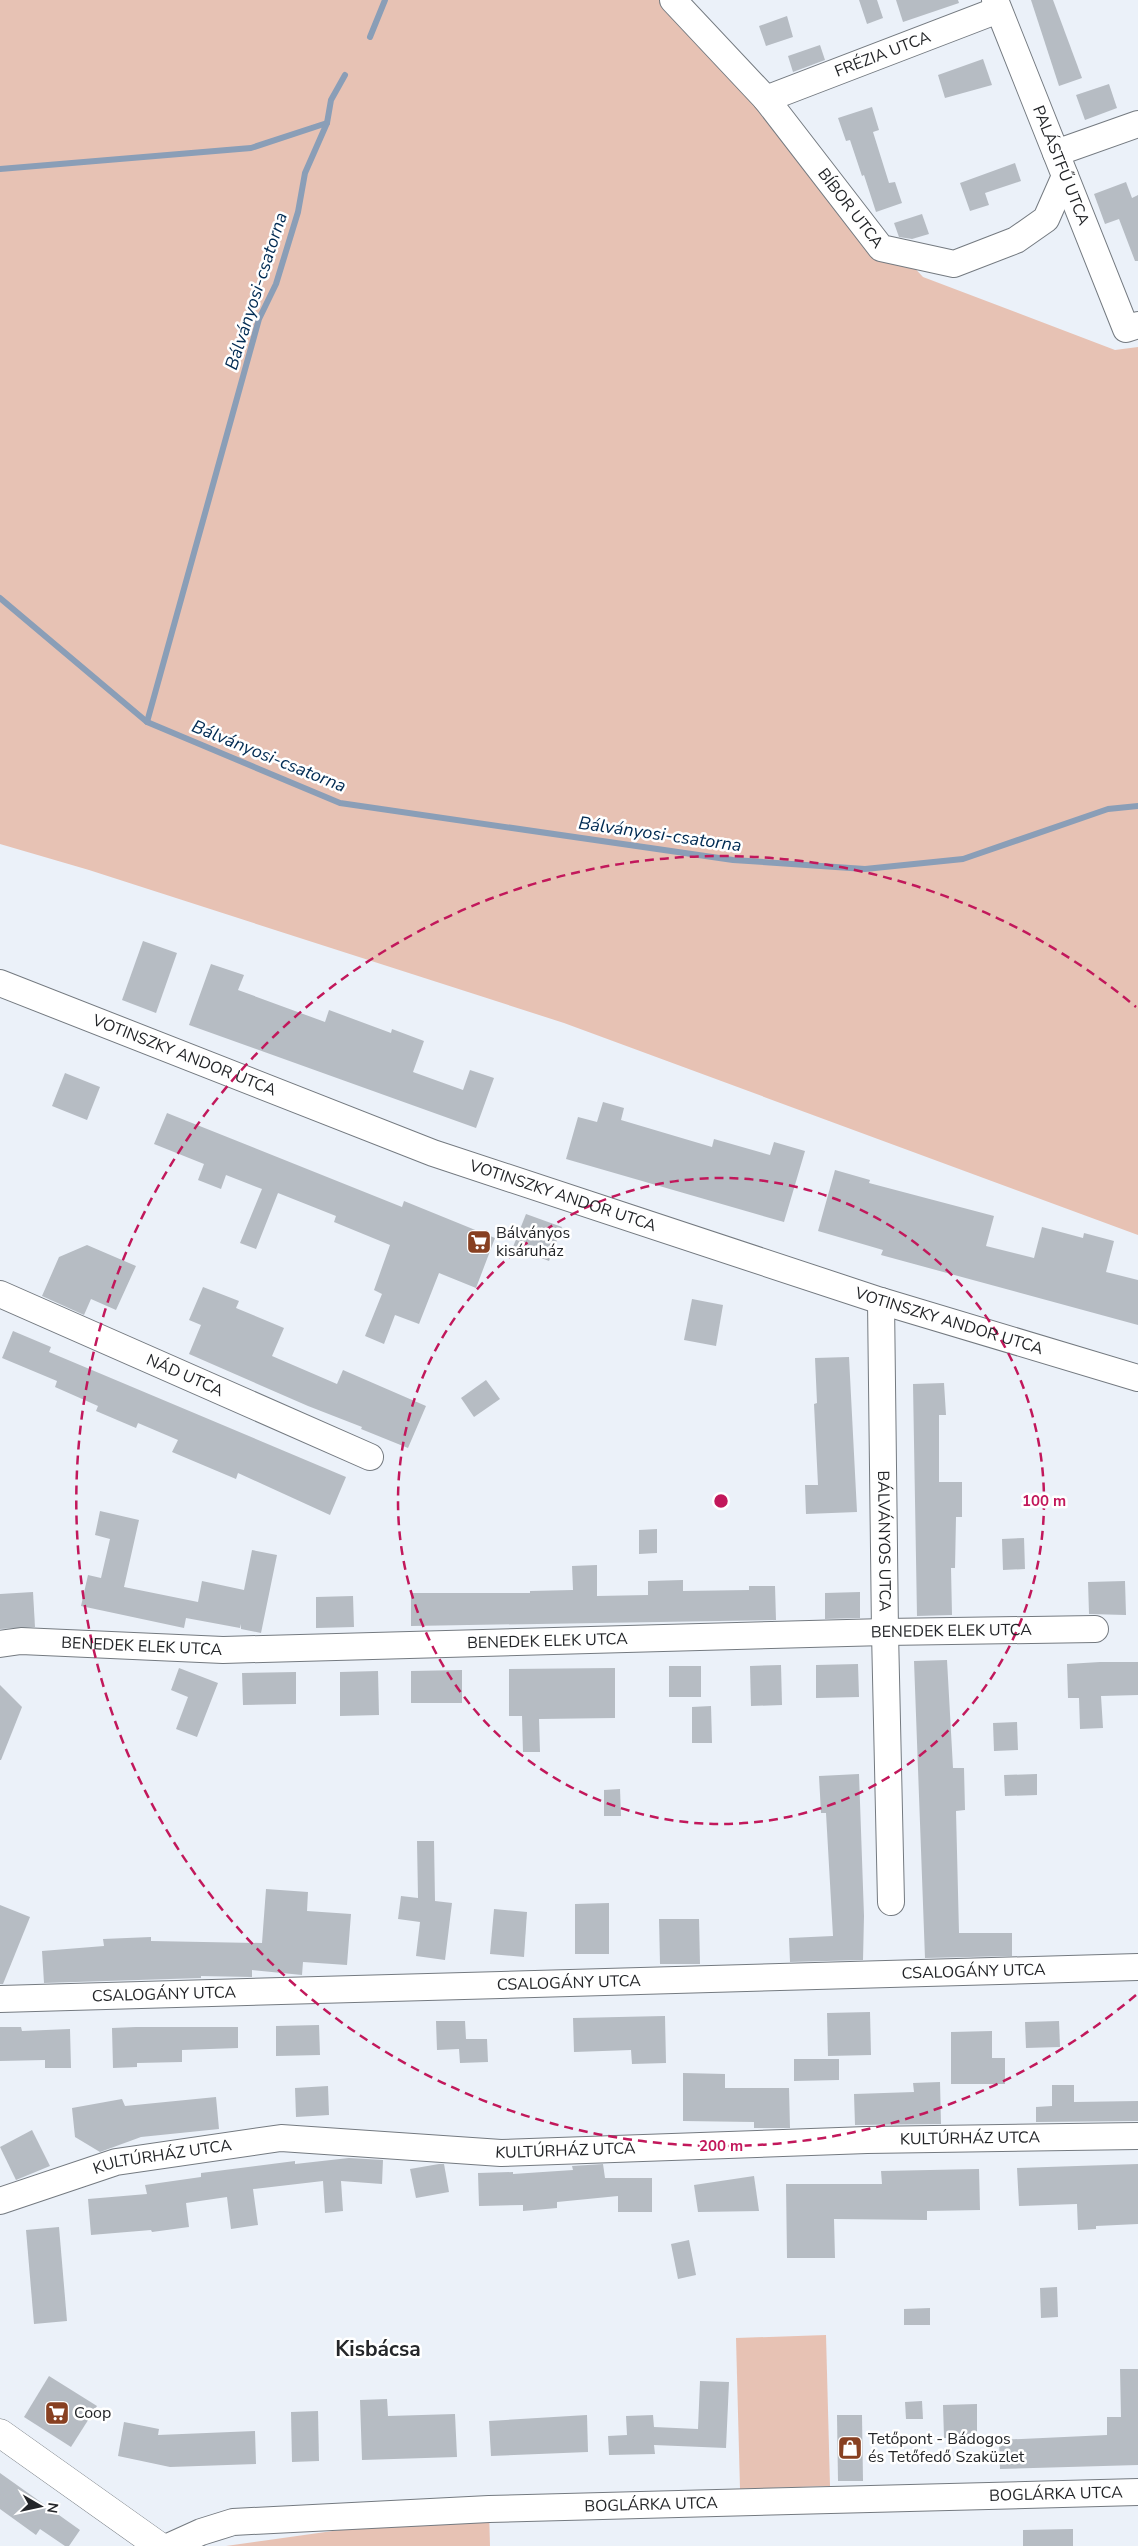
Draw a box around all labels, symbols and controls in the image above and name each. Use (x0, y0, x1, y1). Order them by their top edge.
street label: FRÉZIA UTCA (832, 26, 934, 83)
street label: PALÁSTFŰ UTCA (1027, 102, 1095, 229)
street label: BÍBOR UTCA (812, 164, 889, 253)
water label: Bálványosi-csatorna (219, 209, 293, 373)
water label: Bálványosi-csatorna (188, 714, 350, 798)
water label: Bálványosi-csatorna (577, 811, 743, 857)
street label: VOTINSZKY ANDOR UTCA (88, 1009, 280, 1101)
street label: VOTINSZKY ANDOR UTCA (466, 1154, 660, 1237)
place label: Bálványos kisáruház (496, 1222, 570, 1262)
supermarket icon: Bálványos kisáruház (466, 1229, 492, 1255)
street label: VOTINSZKY ANDOR UTCA (851, 1282, 1046, 1360)
street label: NÁD UTCA (143, 1349, 227, 1402)
street label: BÁLVÁNYOS UTCA (872, 1470, 896, 1612)
text: 100 m (1022, 1491, 1066, 1511)
centre of rings (712, 1492, 730, 1510)
street label: BENEDEK ELEK UTCA (871, 1619, 1032, 1643)
street label: BENEDEK ELEK UTCA (467, 1628, 629, 1654)
street label: BENEDEK ELEK UTCA (61, 1632, 223, 1661)
street label: CSALOGÁNY UTCA (901, 1959, 1046, 1985)
street label: CSALOGÁNY UTCA (496, 1970, 641, 1996)
street label: CSALOGÁNY UTCA (92, 1981, 237, 2007)
street label: KULTÚRHÁZ UTCA (900, 2126, 1041, 2151)
street label: KULTÚRHÁZ UTCA (90, 2134, 233, 2180)
text: 200 m (699, 2136, 743, 2156)
street label: KULTÚRHÁZ UTCA (495, 2137, 636, 2164)
district label: Kisbácsa (335, 2335, 421, 2363)
supermarket icon: Coop (44, 2400, 70, 2426)
place label: Coop (74, 2402, 111, 2424)
place label: Tetőpont - Bádogos és Tetőfedő Szaküzlet (868, 2428, 1025, 2468)
shop icon: Tetőpont - Bádogos és Tetőfedő Szaküzlet (837, 2435, 863, 2461)
north arrow (15, 2481, 65, 2531)
street label: BOGLÁRKA UTCA (989, 2481, 1123, 2507)
street label: BOGLÁRKA UTCA (584, 2492, 718, 2518)
text: N (42, 2501, 63, 2515)

